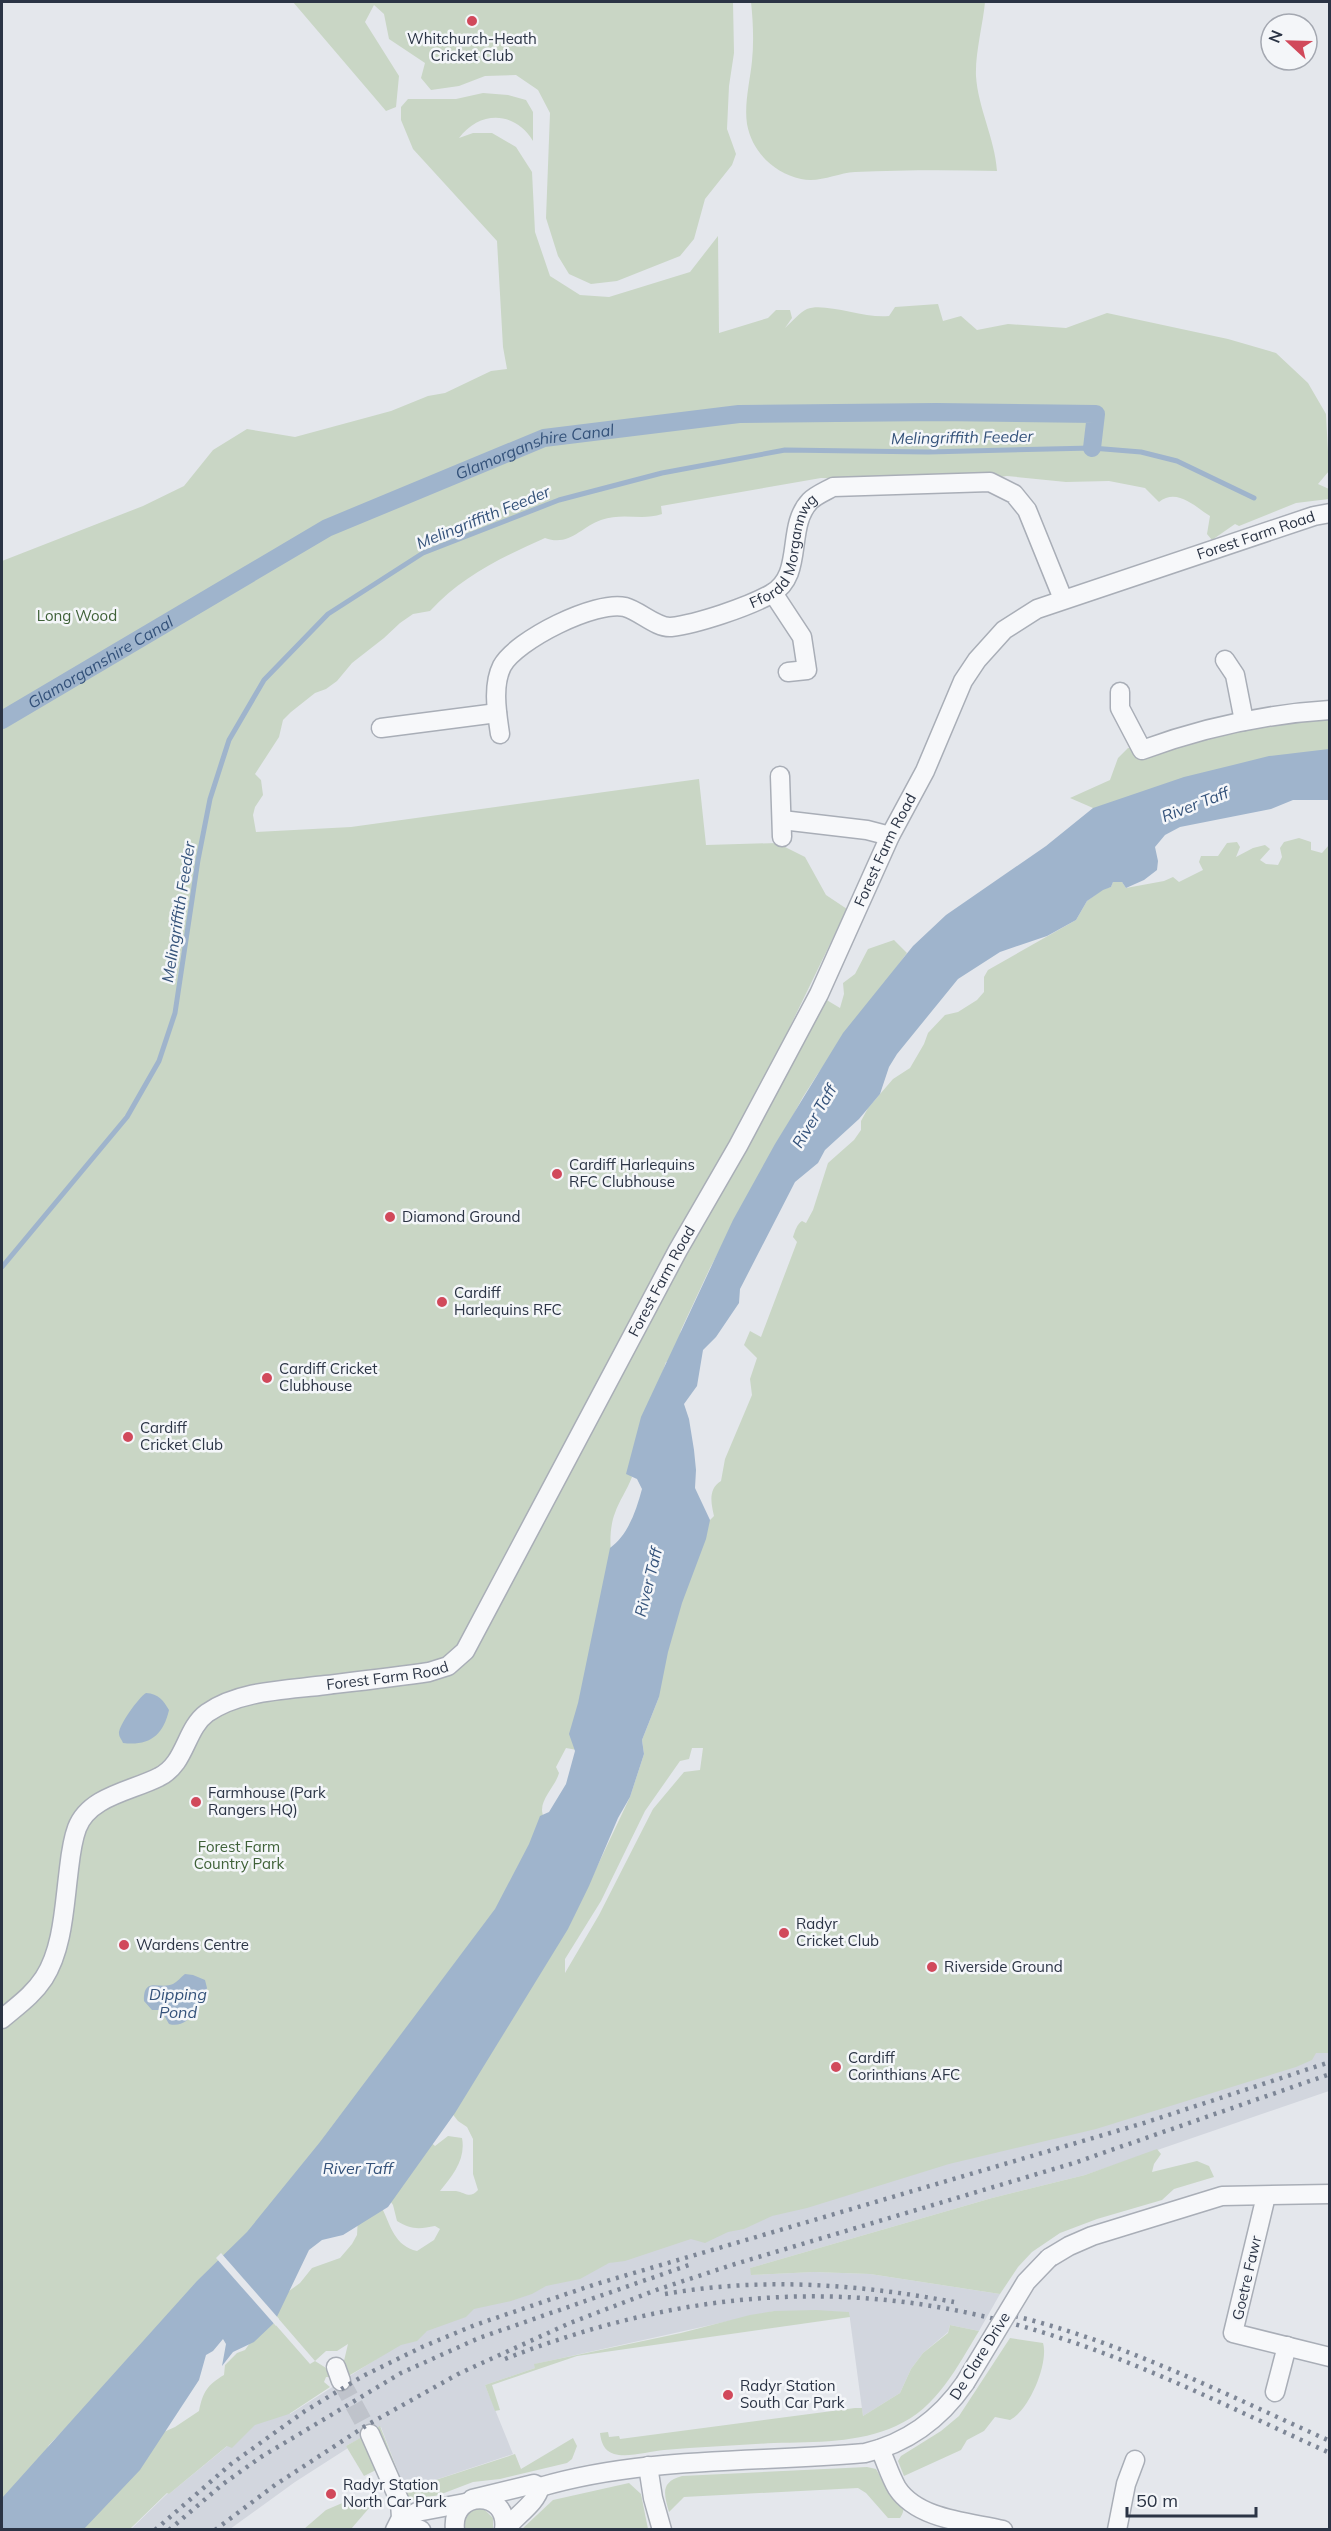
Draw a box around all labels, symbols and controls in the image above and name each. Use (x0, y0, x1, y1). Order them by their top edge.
north arrow (1259, 12, 1319, 72)
marker: Whitchurch-Heath Cricket Club (465, 14, 479, 28)
text: N (1264, 27, 1287, 46)
place label: Whitchurch-Heath Cricket Club (407, 29, 537, 65)
water label: Glamorganshire Canal (452, 419, 615, 484)
water label: Melingriffith Feeder (891, 426, 1035, 448)
water label: Melingriffith Feeder (413, 481, 554, 553)
street label: Ffordd Morgannwg (746, 489, 821, 612)
street label: Forest Farm Road (1194, 506, 1317, 564)
park label: Long Wood (37, 606, 117, 625)
water label: Glamorganshire Canal (24, 611, 177, 713)
water label: River Taff (1158, 781, 1233, 826)
street label: Forest Farm Road (850, 790, 920, 909)
water label: Melingriffith Feeder (157, 839, 199, 984)
water label: River Taff (787, 1079, 842, 1151)
place label: Cardiff Harlequins RFC Clubhouse (569, 1155, 695, 1191)
marker: Cardiff Harlequins RFC Clubhouse (550, 1167, 564, 1181)
place label: Diamond Ground (402, 1207, 521, 1226)
marker: Diamond Ground (383, 1210, 397, 1224)
street label: Forest Farm Road (624, 1222, 699, 1340)
place label: Cardiff Harlequins RFC (454, 1283, 562, 1319)
marker: Cardiff Harlequins RFC (435, 1295, 449, 1309)
place label: Cardiff Cricket Clubhouse (279, 1359, 377, 1395)
marker: Cardiff Cricket Clubhouse (260, 1371, 274, 1385)
place label: Cardiff Cricket Club (140, 1418, 223, 1454)
marker: Cardiff Cricket Club (121, 1430, 135, 1444)
water label: River Taff (630, 1544, 667, 1619)
street label: Forest Farm Road (325, 1656, 451, 1694)
place label: Farmhouse (Park Rangers HQ) (208, 1783, 326, 1819)
marker: Farmhouse (Park Rangers HQ) (189, 1795, 203, 1809)
park label: Forest Farm Country Park (194, 1837, 284, 1873)
place label: Radyr Cricket Club (796, 1914, 879, 1950)
marker: Radyr Cricket Club (777, 1926, 791, 1940)
place label: Wardens Centre (136, 1935, 249, 1954)
marker: Wardens Centre (117, 1938, 131, 1952)
place label: Riverside Ground (944, 1957, 1063, 1976)
marker: Riverside Ground (925, 1960, 939, 1974)
water label: Dipping Pond (149, 1984, 207, 2022)
place label: Cardiff Corinthians AFC (848, 2048, 960, 2084)
marker: Cardiff Corinthians AFC (829, 2060, 843, 2074)
water label: River Taff (323, 2158, 395, 2178)
street label: Goetre Fawr (1228, 2233, 1266, 2322)
street label: De Clare Drive (945, 2308, 1014, 2403)
place label: Radyr Station South Car Park (740, 2376, 845, 2412)
marker: Radyr Station South Car Park (721, 2388, 735, 2402)
place label: Radyr Station North Car Park (343, 2475, 447, 2511)
scale bar (1127, 2480, 1256, 2518)
marker: Radyr Station North Car Park (324, 2487, 338, 2501)
text: 50 m (1136, 2489, 1178, 2512)

